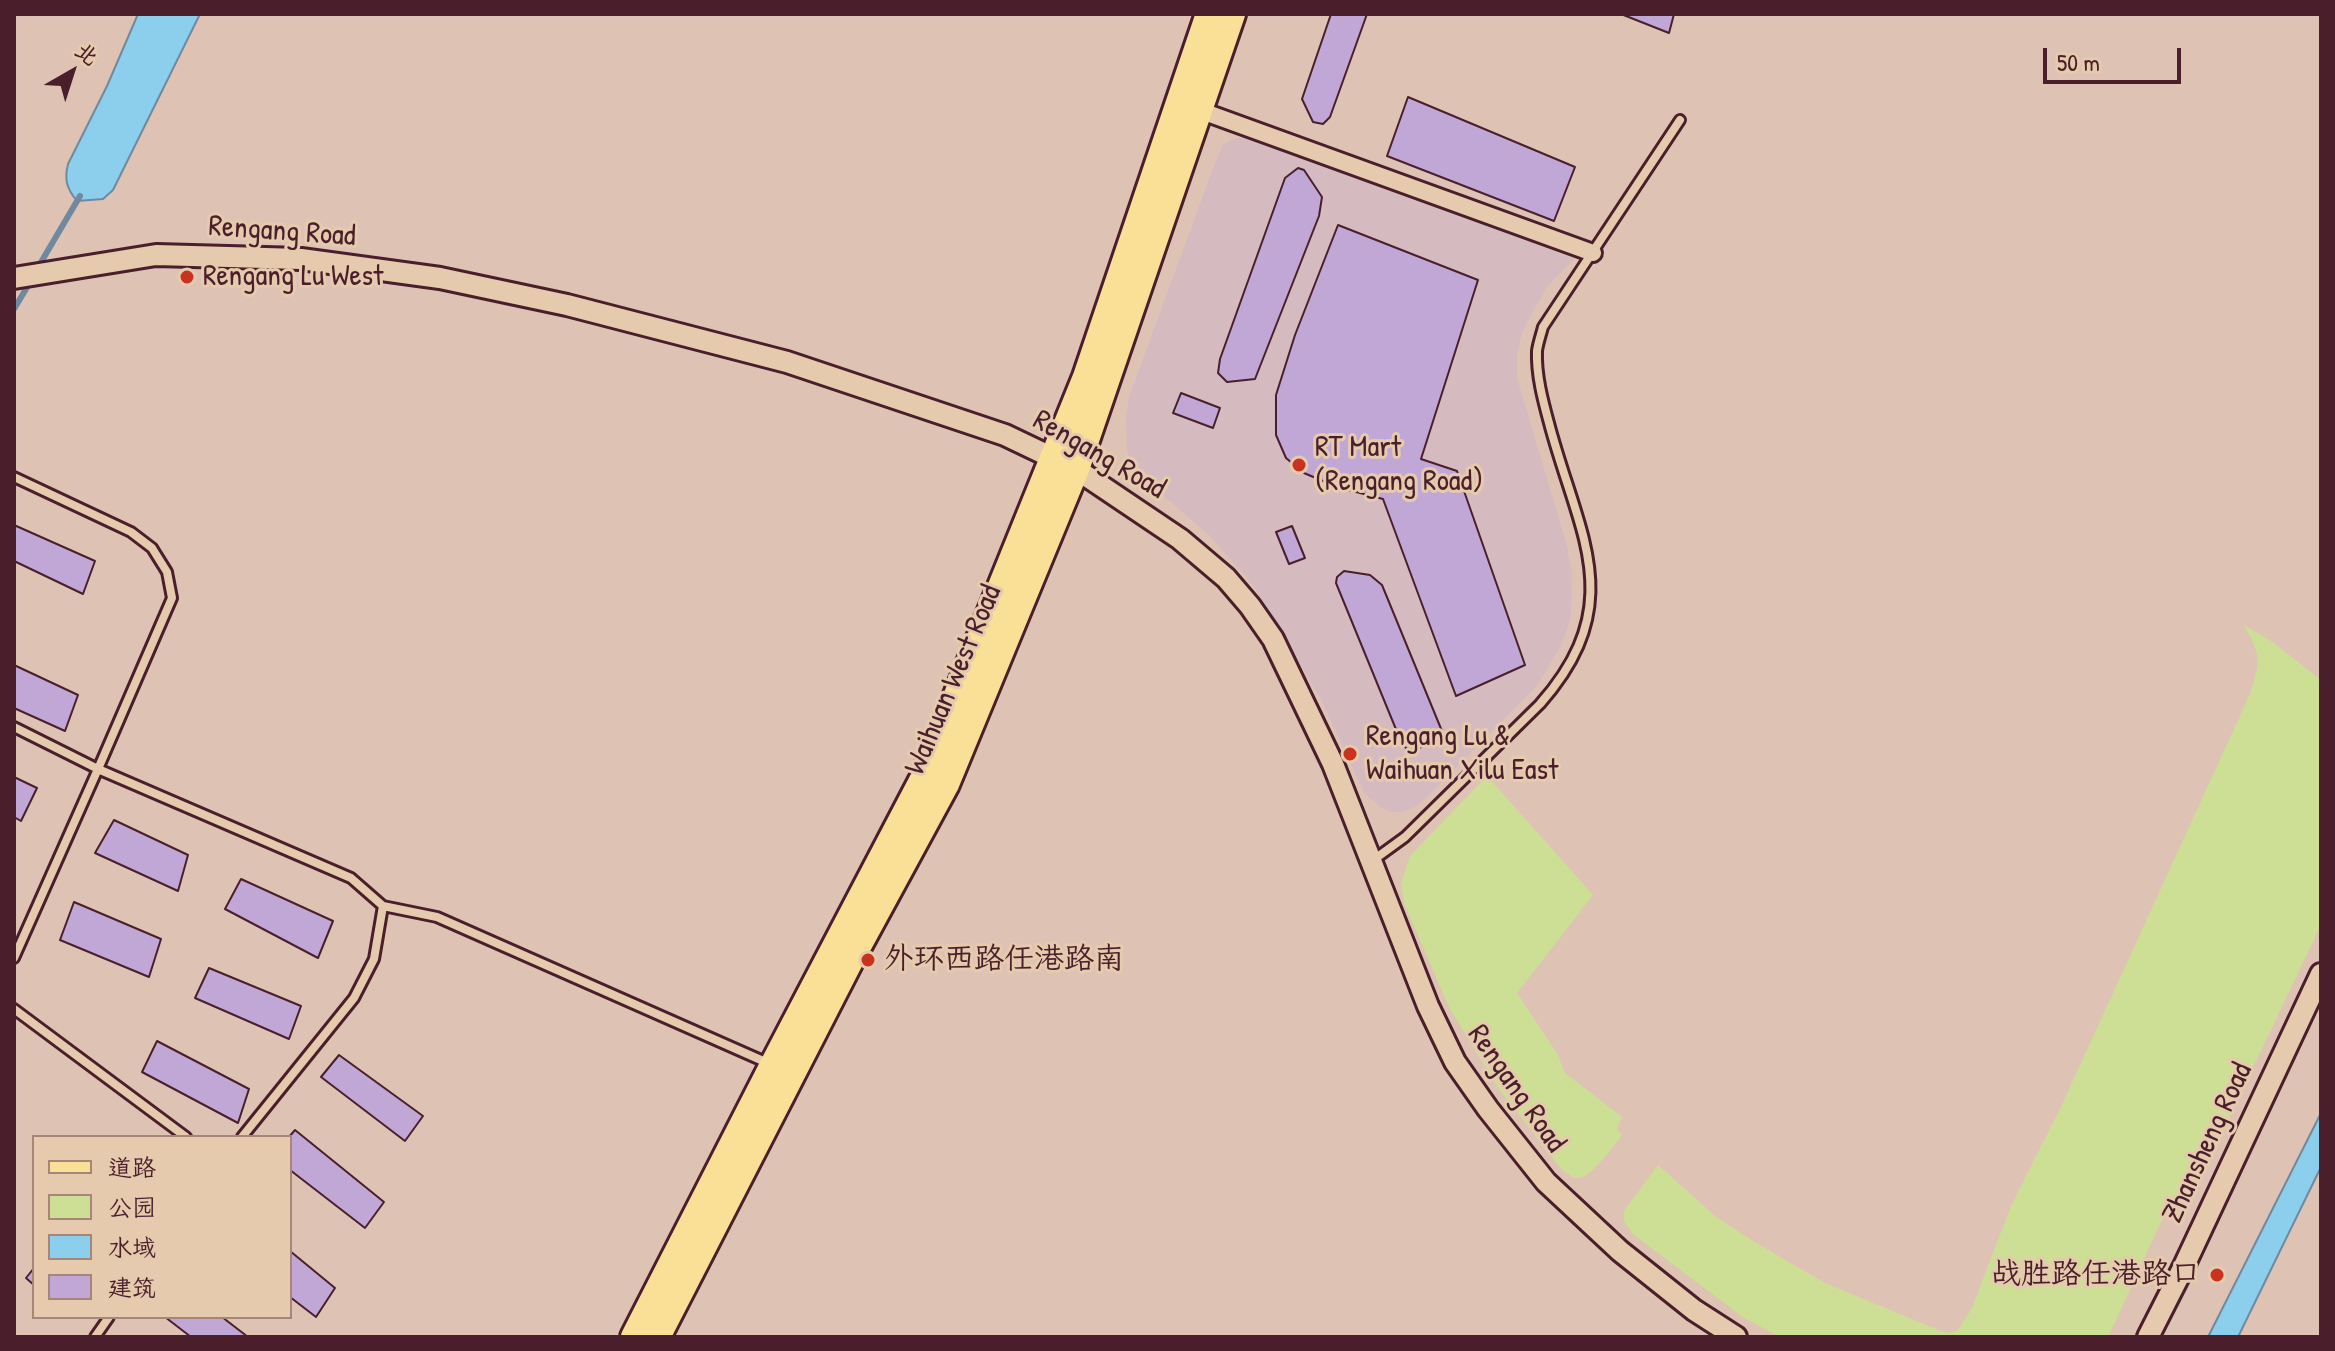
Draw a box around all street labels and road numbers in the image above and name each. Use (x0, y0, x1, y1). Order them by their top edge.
street label: Rengang Road (207, 209, 357, 255)
street label: Rengang Road (1026, 403, 1172, 507)
street label: Waihuan West Road (898, 580, 1010, 780)
street label: Rengang Road (1459, 1018, 1573, 1160)
street label: Zhansheng Road (2155, 1057, 2261, 1229)

